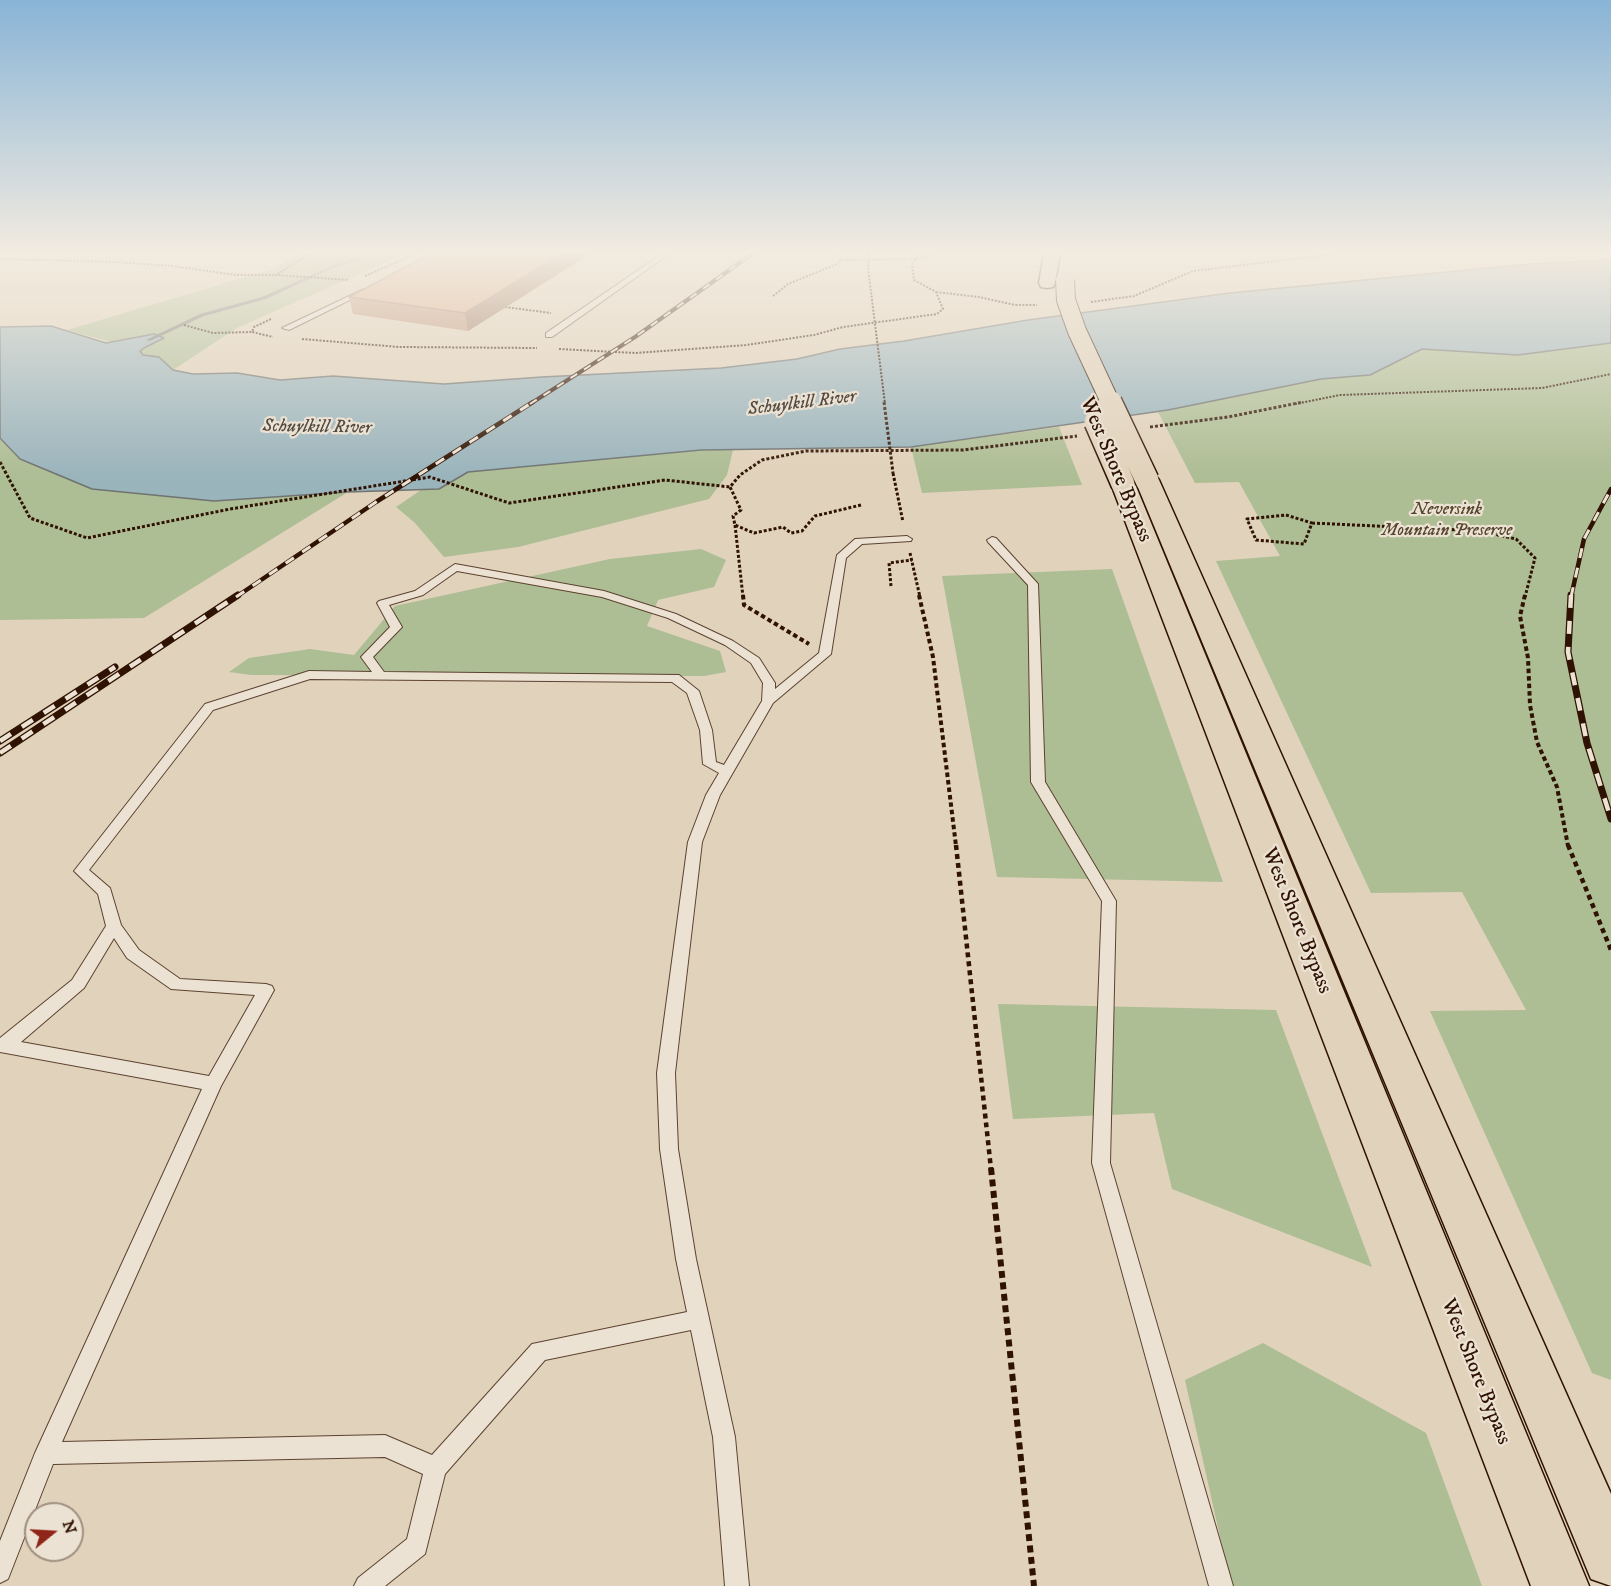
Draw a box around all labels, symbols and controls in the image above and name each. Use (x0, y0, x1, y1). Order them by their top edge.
water label: Schuylkill River (747, 387, 857, 421)
street label: West Shore Bypass (1073, 394, 1157, 546)
water label: Schuylkill River (262, 416, 372, 440)
park label: Neversink Mountain Preserve (1382, 499, 1512, 542)
street label: West Shore Bypass (1255, 844, 1337, 998)
street label: West Shore Bypass (1434, 1295, 1516, 1449)
north arrow (24, 1502, 84, 1562)
text: N (58, 1518, 81, 1536)

